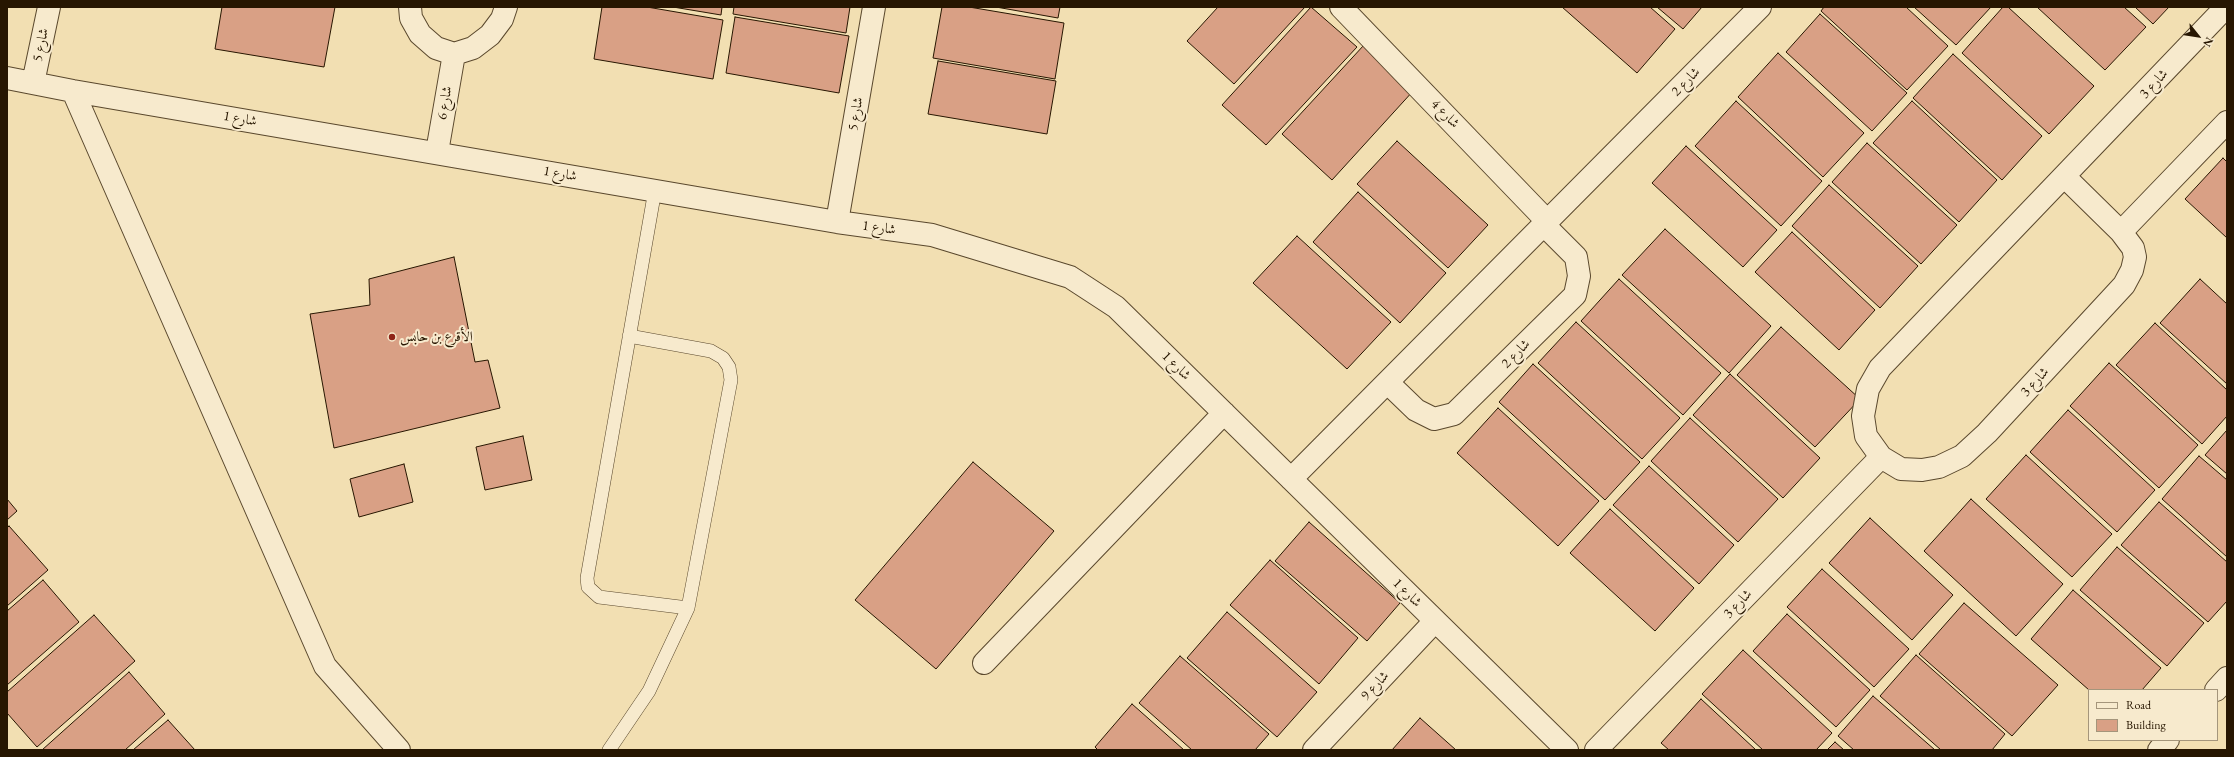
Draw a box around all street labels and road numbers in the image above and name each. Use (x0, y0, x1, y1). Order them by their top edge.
street label: شارع 5 (29, 27, 53, 63)
street label: شارع 2 (1668, 64, 1704, 100)
street label: شارع 3 (2136, 66, 2172, 102)
street label: شارع 6 (434, 85, 456, 121)
street label: شارع 5 (845, 96, 867, 132)
street label: شارع 4 (1427, 96, 1463, 132)
street label: شارع 1 (222, 108, 258, 130)
street label: شارع 1 (542, 163, 578, 185)
street label: شارع 1 (861, 217, 897, 239)
street label: شارع 2 (1498, 336, 1534, 372)
street label: شارع 1 (1158, 348, 1194, 384)
street label: شارع 3 (2017, 364, 2053, 400)
street label: شارع 1 (1389, 575, 1425, 611)
street label: شارع 3 (1720, 586, 1756, 622)
street label: شارع 9 (1357, 668, 1393, 704)

